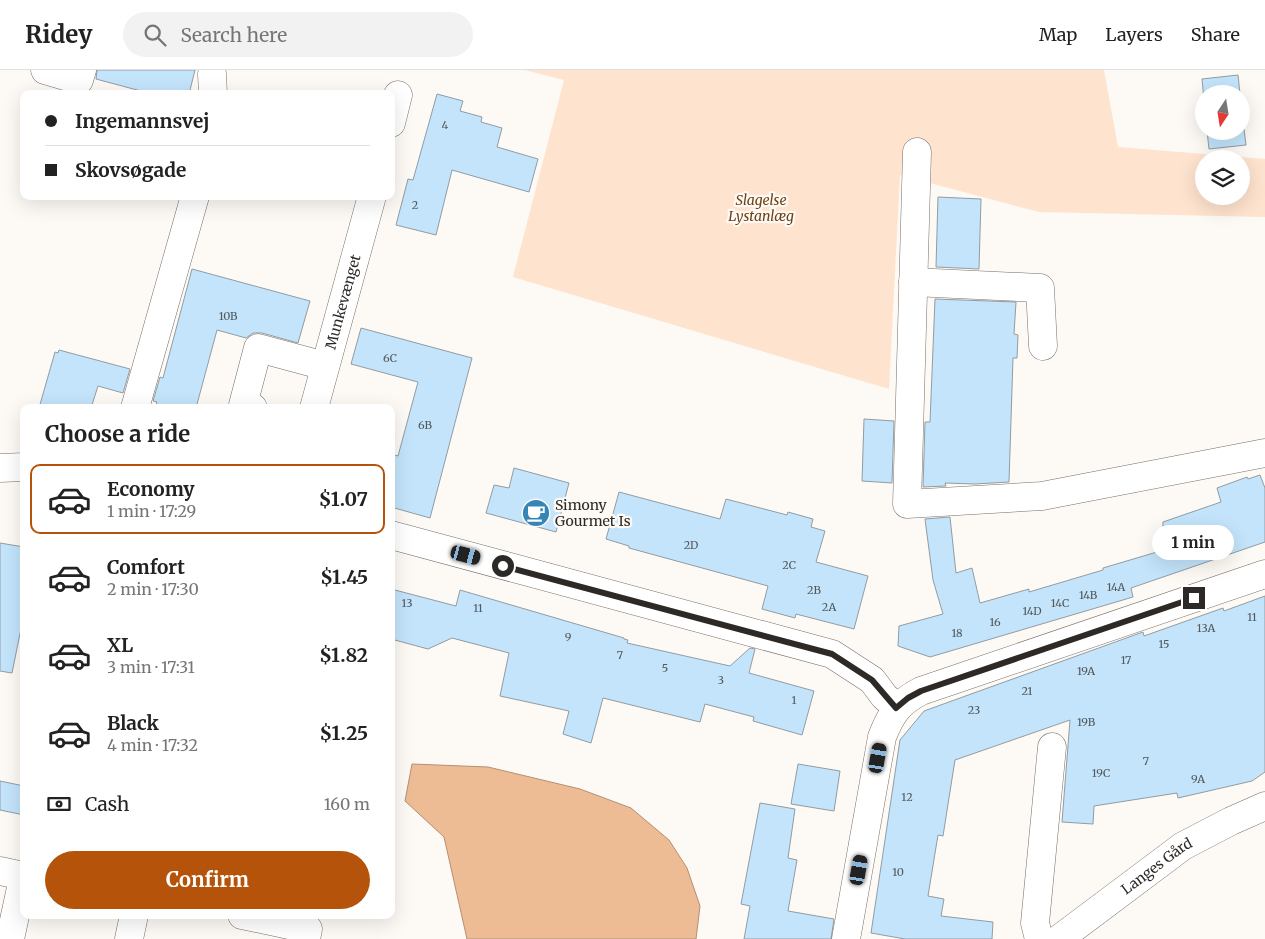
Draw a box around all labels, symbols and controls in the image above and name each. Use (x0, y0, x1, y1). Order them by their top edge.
search box (123, 12, 473, 57)
text: Ridey (25, 19, 93, 50)
icon: search (141, 21, 169, 49)
text: Search here (181, 23, 287, 47)
text: Map (1039, 23, 1077, 46)
text: Layers (1105, 23, 1163, 46)
text: Share (1191, 23, 1240, 46)
north arrow (1195, 85, 1250, 140)
map controls (1195, 85, 1250, 205)
text: Ingemannsvej (75, 109, 210, 133)
house number: 4 (442, 118, 449, 132)
button: layers (1195, 150, 1250, 205)
text: Skovsøgade (75, 158, 186, 182)
park label: Slagelse Lystanlæg (728, 191, 794, 225)
house number: 2 (412, 198, 418, 212)
street label: Munkevænget (321, 252, 365, 351)
house number: 10B (219, 309, 238, 323)
house number: 6C (383, 351, 397, 365)
house number: 6B (418, 418, 433, 432)
text: Choose a ride (45, 420, 190, 448)
icon: car (47, 477, 92, 522)
text: Economy (107, 477, 195, 501)
text: $1.07 (319, 487, 368, 511)
place label: Simony Gourmet Is (555, 496, 631, 530)
cafe icon: Simony Gourmet Is (521, 498, 551, 528)
text: 1 min · 17:29 (107, 501, 196, 521)
callout: 1 min (1153, 526, 1235, 560)
text: 1 min (1171, 532, 1215, 552)
house number: 2D (684, 538, 698, 552)
car (449, 544, 482, 566)
icon: car (47, 555, 92, 600)
text: Comfort (107, 555, 185, 579)
route start (492, 555, 514, 577)
house number: 2C (782, 558, 796, 572)
text: $1.45 (320, 565, 368, 589)
text: 2 min · 17:30 (107, 579, 199, 599)
house number: 14A (1107, 580, 1126, 594)
house number: 2B (807, 583, 822, 597)
route end (1183, 587, 1205, 609)
house number: 14B (1079, 588, 1098, 602)
house number: 13 (402, 596, 412, 610)
house number: 14C (1051, 596, 1069, 610)
house number: 2A (822, 600, 836, 614)
house number: 11 (473, 601, 483, 615)
house number: 14D (1022, 604, 1042, 618)
house number: 11 (1247, 610, 1257, 624)
house number: 16 (989, 615, 1001, 629)
house number: 13A (1197, 621, 1215, 635)
house number: 18 (951, 626, 963, 640)
house number: 9 (565, 630, 572, 644)
icon: car (47, 633, 92, 678)
text: XL (107, 633, 133, 657)
house number: 15 (1158, 637, 1170, 651)
text: $1.82 (319, 643, 368, 667)
house number: 7 (617, 648, 623, 662)
house number: 17 (1121, 653, 1131, 667)
text: 3 min · 17:31 (107, 657, 195, 677)
house number: 5 (662, 661, 668, 675)
house number: 19A (1077, 664, 1095, 678)
house number: 3 (718, 673, 724, 687)
house number: 21 (1021, 684, 1033, 698)
house number: 1 (792, 693, 797, 707)
house number: 23 (968, 703, 980, 717)
icon: car (47, 711, 92, 756)
text: Black (107, 711, 159, 735)
house number: 19B (1077, 715, 1096, 729)
text: $1.25 (320, 721, 368, 745)
text: 4 min · 17:32 (107, 735, 198, 755)
car (868, 742, 887, 774)
house number: 7 (1143, 754, 1149, 768)
house number: 19C (1092, 766, 1110, 780)
house number: 9A (1191, 772, 1205, 786)
icon: cash (45, 790, 73, 818)
house number: 12 (901, 790, 913, 804)
text: Cash (85, 792, 129, 816)
text: 160 m (324, 794, 370, 814)
street label: Langes Gård (1118, 834, 1195, 898)
button: Confirm (45, 851, 370, 909)
car (849, 854, 868, 886)
house number: 10 (892, 865, 904, 879)

